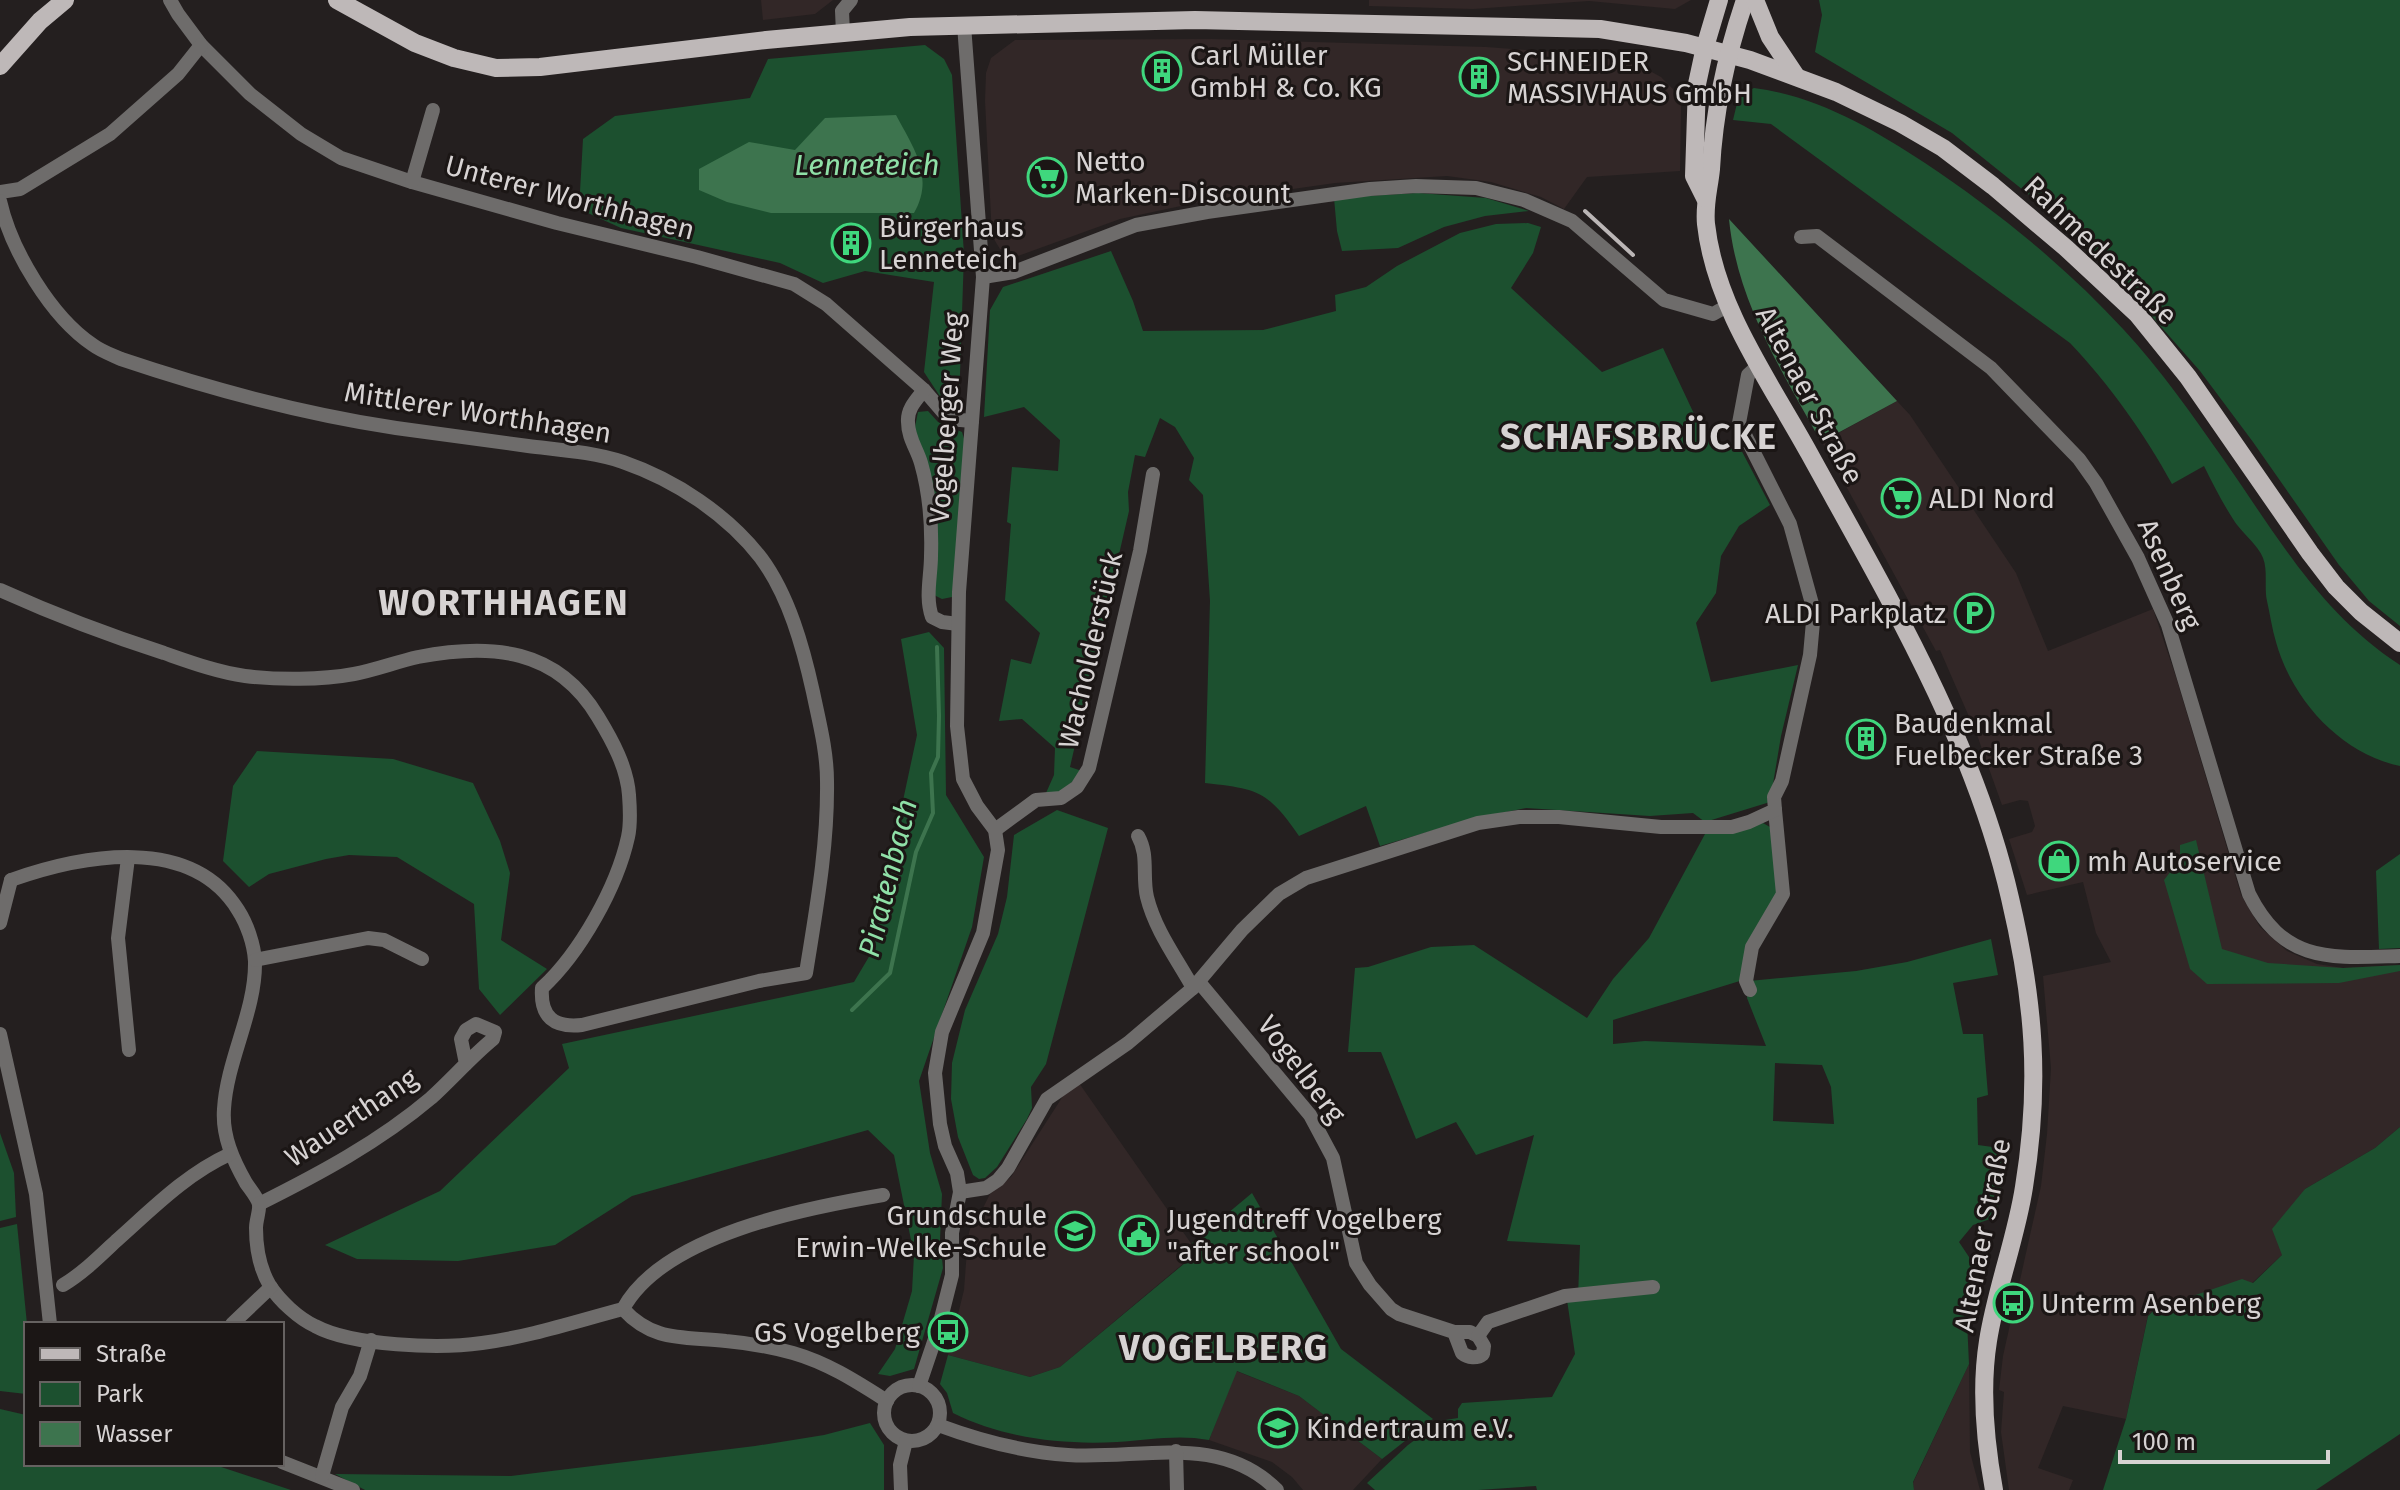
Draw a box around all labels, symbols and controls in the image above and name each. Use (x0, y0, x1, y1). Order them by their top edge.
place label: Carl Müller GmbH & Co. KG (1190, 39, 1382, 104)
place label: SCHNEIDER MASSIVHAUS GmbH (1507, 45, 1752, 110)
building icon: Carl Müller GmbH & Co. KG (1141, 50, 1183, 92)
building icon: SCHNEIDER MASSIVHAUS GmbH (1458, 56, 1500, 98)
place label: Netto Marken-Discount (1075, 145, 1292, 210)
water label: Lenneteich (794, 147, 940, 183)
street label: Unterer Worthhagen (441, 148, 698, 247)
supermarket icon: Netto Marken-Discount (1026, 156, 1068, 198)
street label: Rahmedestraße (2017, 169, 2184, 332)
place label: Bürgerhaus Lenneteich (879, 211, 1024, 276)
building icon: Bürgerhaus Lenneteich (830, 222, 872, 264)
street label: Altenaer Straße (1749, 301, 1870, 490)
street label: Vogelberger Weg (923, 311, 970, 525)
street label: Mittlerer Worthhagen (342, 375, 614, 450)
district label: SCHAFSBRÜCKE (1500, 415, 1778, 459)
supermarket icon: ALDI Nord (1880, 477, 1922, 519)
place label: ALDI Nord (1929, 482, 2055, 515)
street label: Asenberg (2131, 514, 2209, 635)
street label: Wacholderstück (1052, 548, 1129, 752)
district label: WORTHHAGEN (378, 581, 630, 625)
parking icon: ALDI Parkplatz (1953, 592, 1995, 634)
place label: ALDI Parkplatz (1765, 597, 1946, 630)
place label: Baudenkmal Fuelbecker Straße 3 (1894, 707, 2143, 772)
building icon: Baudenkmal Fuelbecker Straße 3 (1845, 718, 1887, 760)
water label: Piratenbach (851, 795, 925, 961)
shop icon: mh Autoservice (2038, 840, 2080, 882)
place label: mh Autoservice (2087, 845, 2282, 878)
street label: Vogelberg (1251, 1009, 1353, 1130)
street label: Wauerthang (279, 1061, 424, 1174)
street label: Altenaer Straße (1948, 1135, 2017, 1335)
place label: Grundschule Erwin-Welke-Schule (795, 1199, 1047, 1264)
place label: Jugendtreff Vogelberg "after school" (1167, 1203, 1442, 1268)
school or university icon: Grundschule Erwin-Welke-Schule (1054, 1210, 1096, 1252)
public building icon: Jugendtreff Vogelberg "after school" (1118, 1214, 1160, 1256)
bus stop icon: Unterm Asenberg (1992, 1282, 2034, 1324)
place label: Unterm Asenberg (2041, 1287, 2261, 1320)
bus stop icon: GS Vogelberg (927, 1311, 969, 1353)
place label: GS Vogelberg (754, 1316, 920, 1349)
legend (24, 1322, 284, 1466)
district label: VOGELBERG (1118, 1326, 1329, 1370)
text: Straße (96, 1340, 167, 1368)
text: Park (96, 1380, 144, 1408)
school or university icon: Kindertraum e.V. (1257, 1407, 1299, 1449)
place label: Kindertraum e.V. (1306, 1412, 1514, 1445)
scale bar (2120, 1414, 2328, 1464)
text: Wasser (96, 1420, 173, 1448)
text: 100 m (2132, 1428, 2196, 1456)

